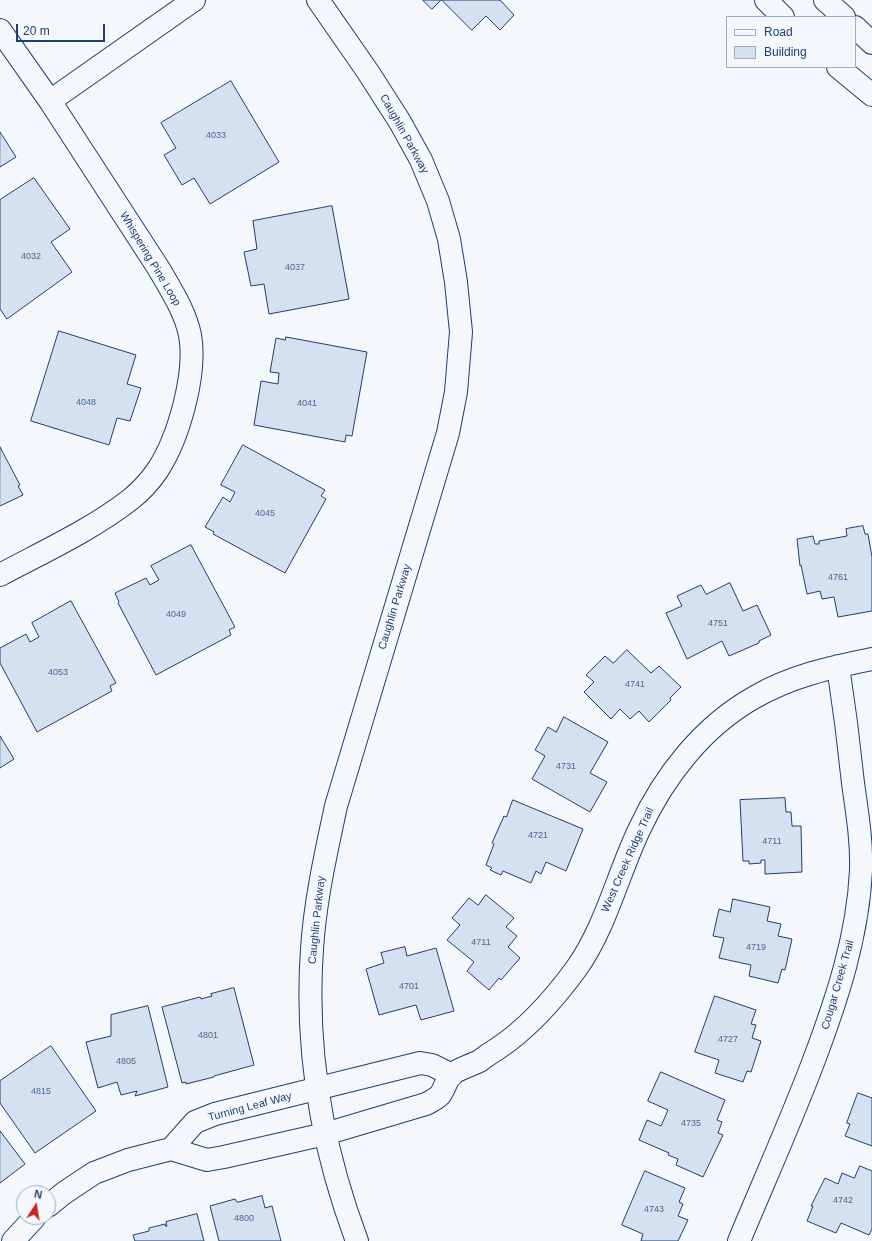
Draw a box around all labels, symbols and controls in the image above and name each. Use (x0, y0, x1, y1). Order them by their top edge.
scale bar (18, 16, 107, 42)
legend (726, 16, 856, 68)
text: 20 m (23, 24, 50, 38)
text: Road (764, 25, 793, 39)
text: Building (764, 45, 807, 59)
street label: Caughlin Parkway (377, 92, 431, 176)
house number: 4033 (206, 131, 226, 141)
street label: Whispering Pine Loop (117, 209, 183, 309)
house number: 4032 (21, 252, 41, 262)
house number: 4037 (285, 263, 305, 273)
house number: 4048 (76, 398, 96, 408)
house number: 4041 (297, 399, 317, 409)
house number: 4045 (255, 509, 275, 519)
street label: Caughlin Parkway (376, 563, 414, 651)
house number: 4761 (828, 573, 848, 583)
house number: 4049 (166, 610, 186, 620)
house number: 4751 (708, 619, 728, 629)
house number: 4053 (48, 668, 68, 678)
house number: 4741 (625, 680, 645, 690)
house number: 4731 (556, 762, 576, 772)
street label: West Creek Ridge Trail (599, 806, 657, 914)
house number: 4721 (528, 831, 548, 841)
house number: 4711 (762, 837, 782, 847)
street label: Caughlin Parkway (306, 875, 328, 965)
house number: 4711 (471, 938, 491, 948)
street label: Cougar Creek Trail (819, 939, 857, 1031)
house number: 4719 (746, 943, 766, 953)
house number: 4701 (399, 982, 419, 992)
house number: 4801 (198, 1031, 218, 1041)
house number: 4727 (718, 1035, 738, 1045)
house number: 4805 (116, 1057, 136, 1067)
house number: 4815 (31, 1087, 51, 1097)
street label: Turning Leaf Way (207, 1089, 293, 1125)
house number: 4735 (681, 1119, 701, 1129)
north arrow (16, 1185, 56, 1225)
text: N (33, 1188, 43, 1201)
house number: 4742 (833, 1196, 853, 1206)
house number: 4743 (644, 1205, 664, 1215)
house number: 4800 (234, 1214, 254, 1224)

